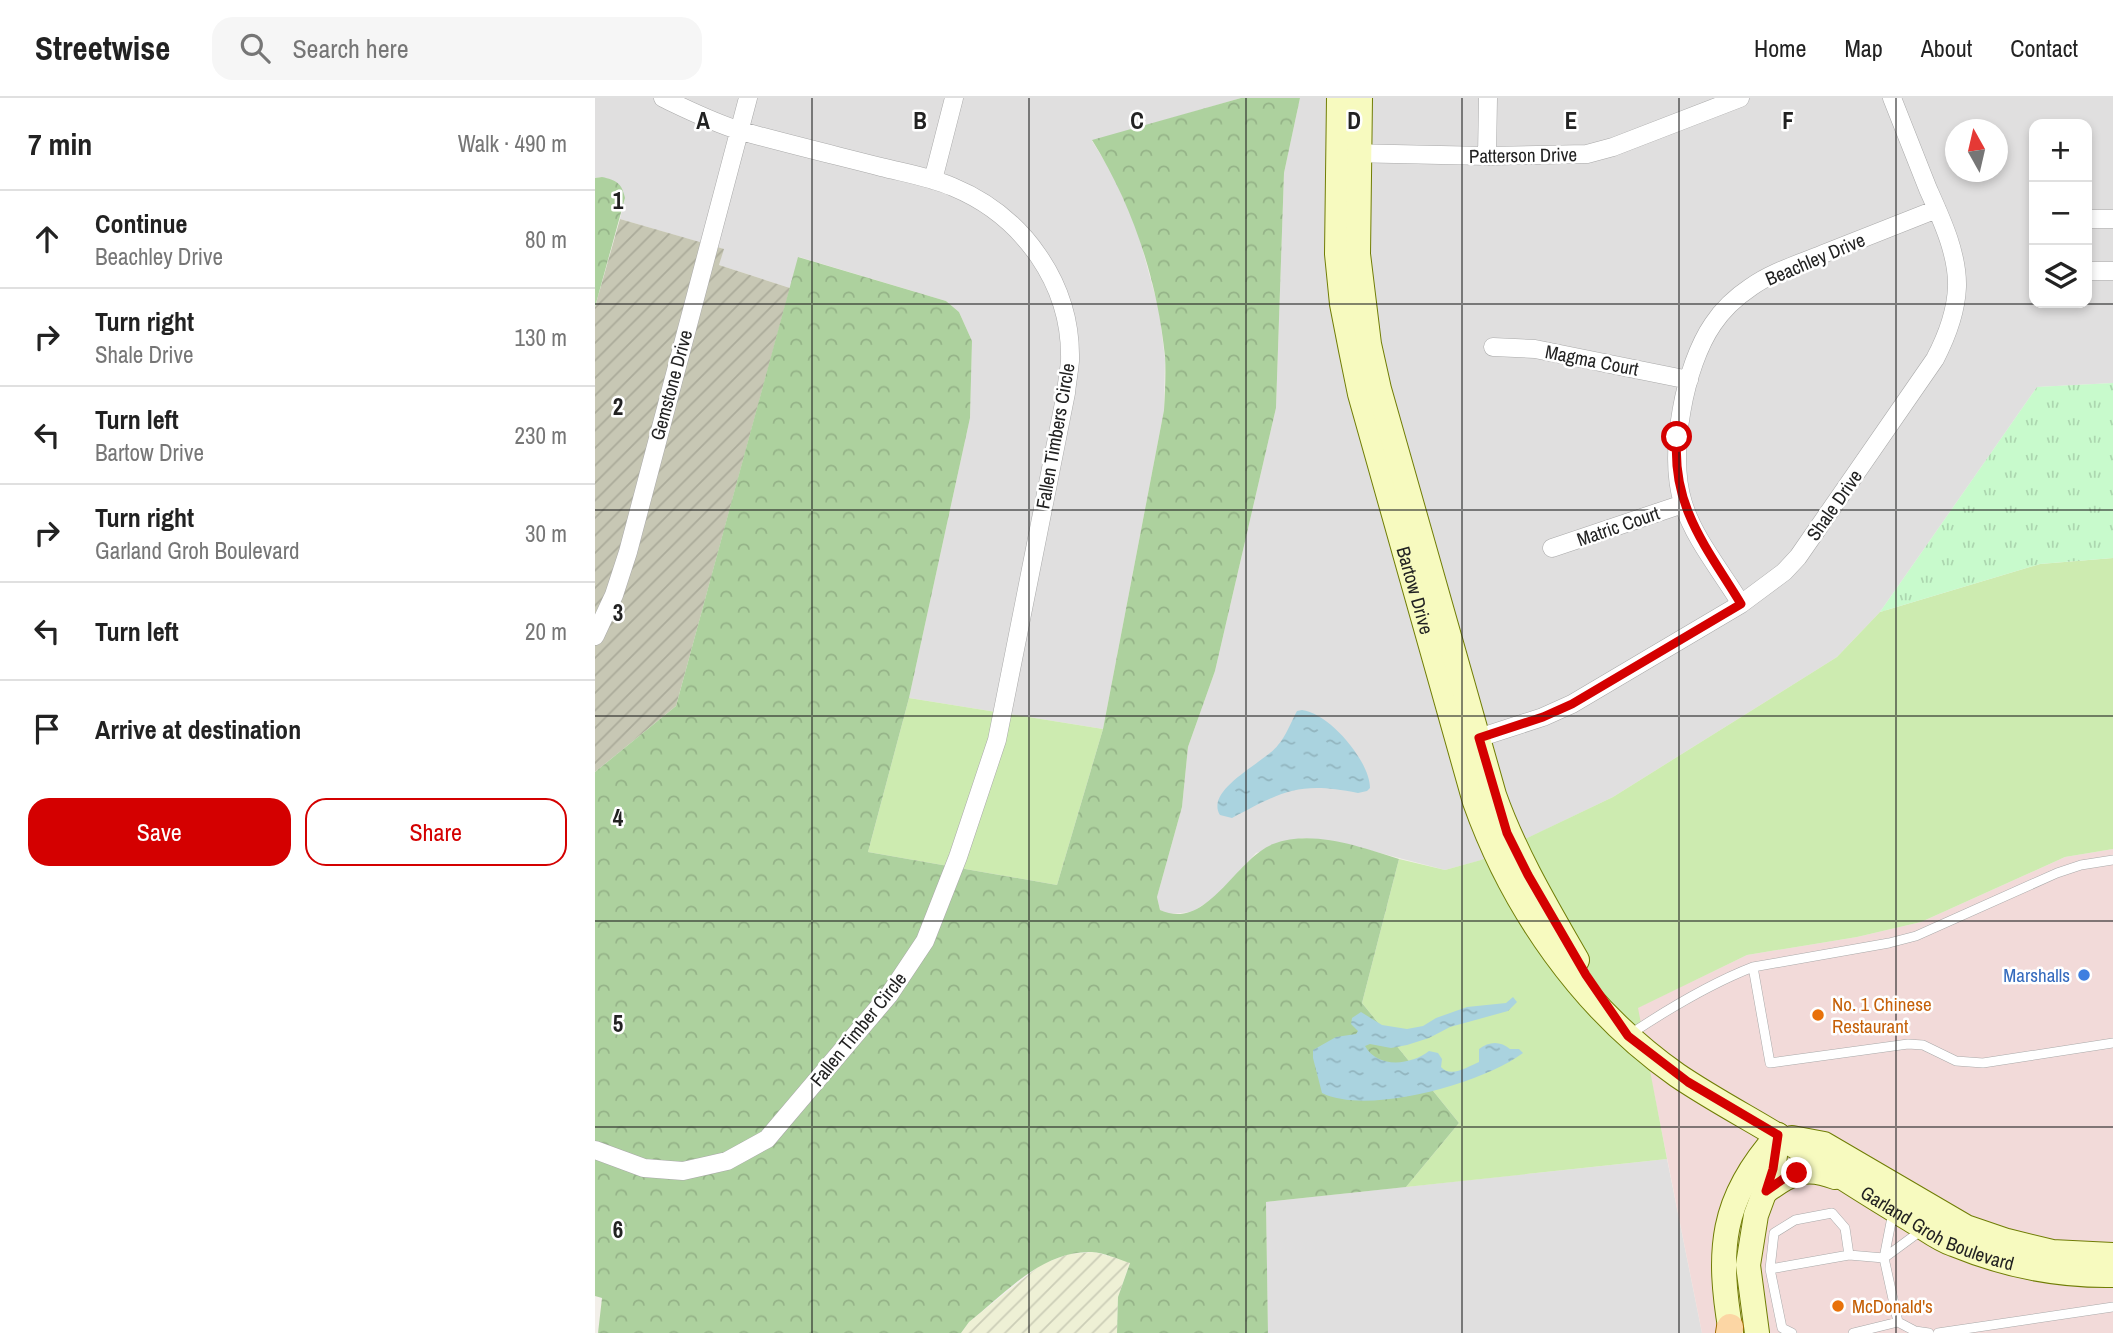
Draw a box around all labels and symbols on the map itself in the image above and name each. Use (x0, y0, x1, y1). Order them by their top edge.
text: A (696, 105, 710, 136)
text: B (913, 105, 927, 136)
text: C (1130, 105, 1144, 136)
text: D (1347, 105, 1361, 136)
text: E (1565, 105, 1577, 136)
text: F (1782, 105, 1794, 136)
north arrow (1945, 119, 2008, 182)
street label: Patterson Drive (1469, 141, 1577, 169)
text: 1 (613, 185, 624, 216)
street label: Beachley Drive (1761, 226, 1869, 292)
street label: Gemstone Drive (644, 327, 698, 443)
street label: Magma Court (1543, 338, 1641, 382)
street label: Fallen Timbers Circle (1029, 361, 1081, 511)
text: 2 (613, 391, 623, 422)
route start (1661, 421, 1692, 452)
street label: Shale Drive (1800, 464, 1868, 546)
street label: Matric Court (1573, 500, 1663, 552)
street label: Bartow Drive (1391, 543, 1440, 637)
text: 3 (613, 597, 623, 628)
text: 4 (613, 802, 624, 833)
place label: Marshalls (2003, 962, 2070, 988)
street label: Fallen Timber Circle (804, 967, 912, 1091)
marker: Marshalls (2076, 967, 2092, 983)
place label: No. 1 Chinese Restaurant (1832, 991, 1932, 1039)
marker: No. 1 Chinese Restaurant (1810, 1007, 1826, 1023)
text: 5 (613, 1008, 623, 1039)
route end (1781, 1157, 1812, 1188)
street label: Garland Groh Boulevard (1856, 1179, 2017, 1276)
text: 6 (613, 1214, 623, 1245)
place label: McDonald's (1852, 1293, 1933, 1319)
marker: McDonald's (1830, 1298, 1846, 1314)

